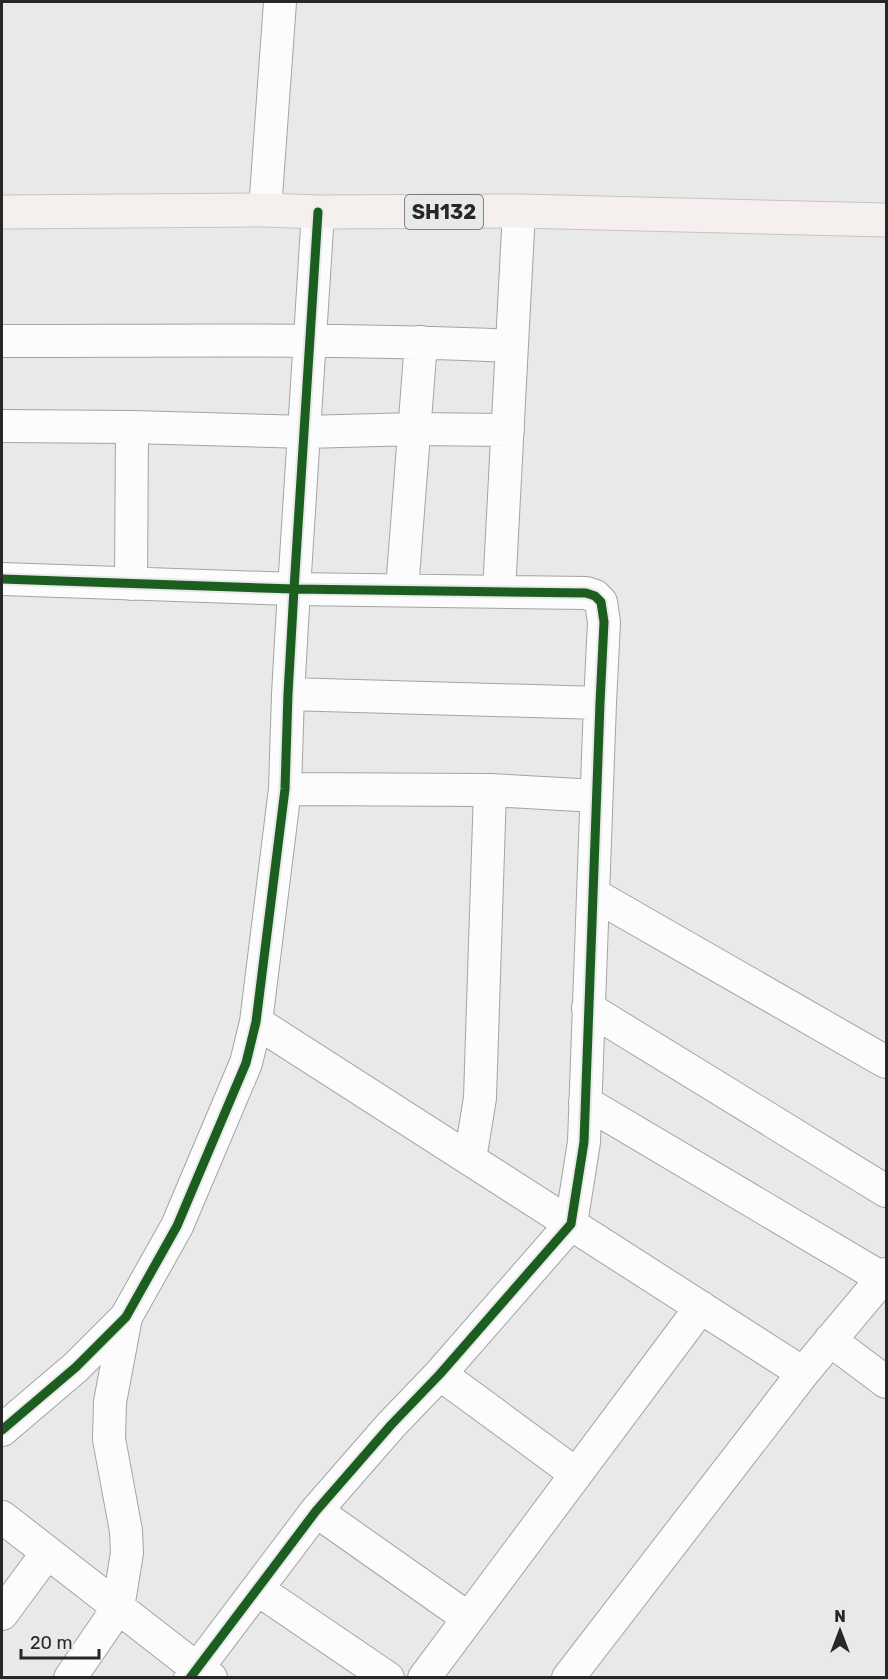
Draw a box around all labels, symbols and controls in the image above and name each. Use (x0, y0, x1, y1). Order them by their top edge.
road number: SH132 (405, 195, 483, 229)
north arrow (810, 1601, 870, 1661)
text: N (834, 1607, 846, 1626)
scale bar (21, 1622, 99, 1660)
text: 20 m (30, 1632, 72, 1654)

